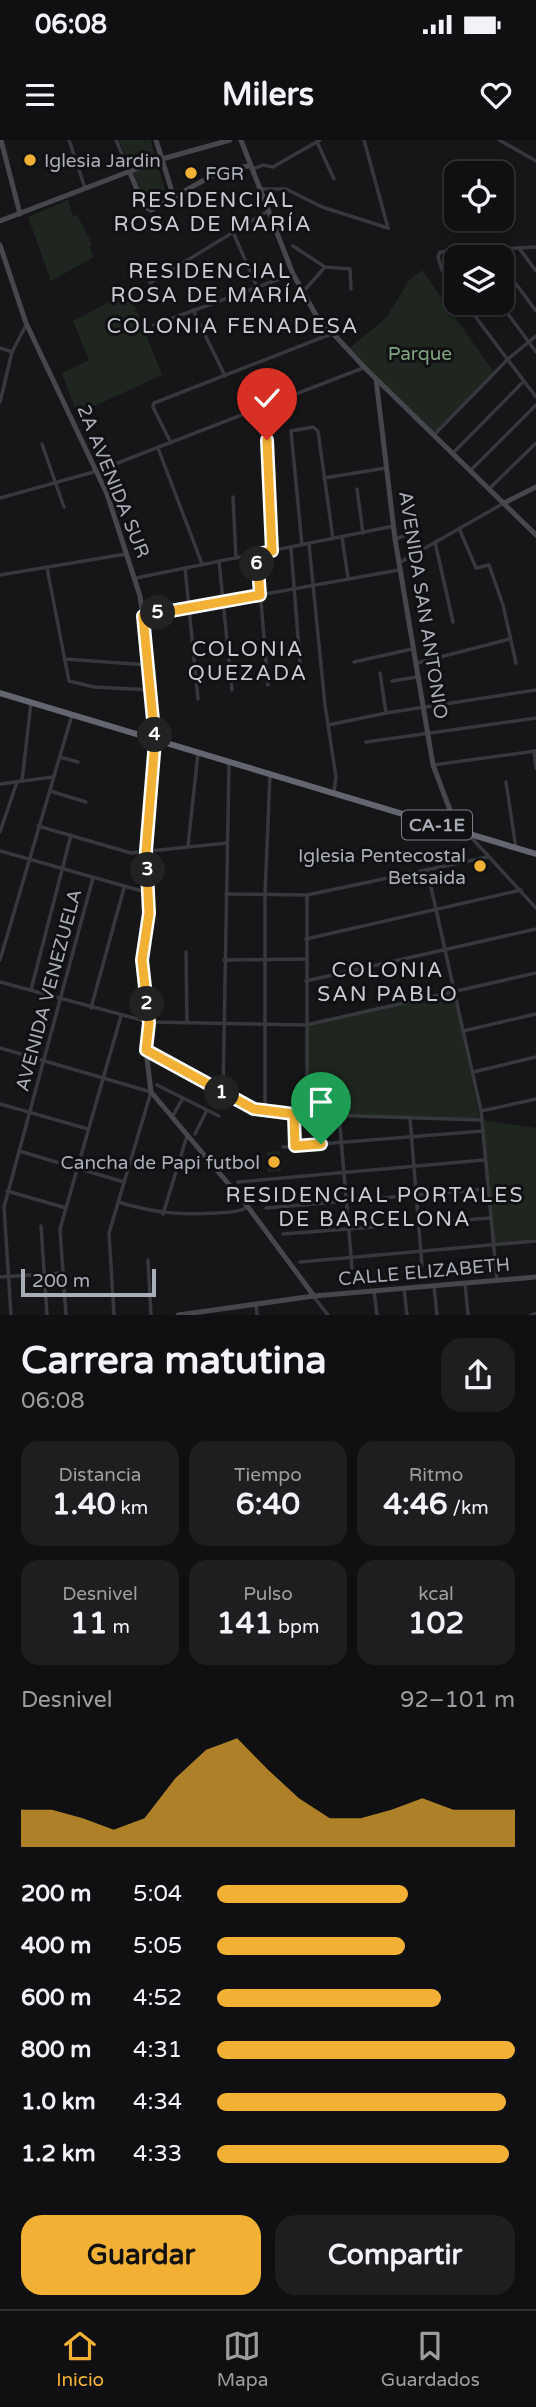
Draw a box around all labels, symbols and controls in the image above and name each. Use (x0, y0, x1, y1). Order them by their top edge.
text: 06:08 (35, 9, 107, 40)
icon: menu (21, 76, 59, 114)
text: Milers (222, 76, 314, 114)
icon: heart (477, 76, 515, 114)
place label: Iglesia Jardin (44, 150, 161, 172)
marker: Iglesia Jardin (22, 152, 38, 168)
map controls (444, 161, 514, 315)
button: locate (444, 161, 514, 231)
place label: FGR (205, 163, 244, 185)
marker: FGR (183, 165, 199, 181)
district label: RESIDENCIAL ROSA DE MARÍA (113, 188, 313, 237)
button: layers (444, 245, 514, 315)
district label: RESIDENCIAL ROSA DE MARÍA (110, 259, 310, 308)
district label: COLONIA FENADESA (107, 314, 359, 339)
park label: Parque (388, 343, 452, 365)
pin (237, 368, 297, 440)
icon: check (248, 379, 286, 417)
street label: 2A AVENIDA SUR (72, 402, 154, 561)
street label: AVENIDA SAN ANTONIO (394, 490, 452, 721)
pin: 6 (240, 546, 274, 582)
text: 6 (251, 552, 262, 574)
pin: 5 (140, 596, 176, 630)
text: 5 (152, 601, 163, 623)
district label: COLONIA QUEZADA (188, 637, 308, 686)
pin: 4 (138, 718, 172, 752)
text: 4 (149, 723, 160, 745)
road number: CA-1E (402, 810, 472, 840)
place label: Iglesia Pentecostal Betsaida (298, 845, 466, 889)
pin: 3 (130, 852, 166, 888)
text: 3 (142, 858, 153, 880)
marker: Iglesia Pentecostal Betsaida (472, 858, 488, 874)
street label: AVENIDA VENEZUELA (11, 887, 87, 1094)
district label: COLONIA SAN PABLO (317, 958, 459, 1007)
pin: 2 (130, 986, 164, 1022)
text: 2 (141, 992, 152, 1014)
pin (291, 1072, 351, 1144)
pin: 1 (204, 1076, 240, 1110)
text: 1 (216, 1081, 227, 1103)
icon: arrive (302, 1083, 340, 1121)
place label: Cancha de Papi futbol (61, 1152, 260, 1174)
marker: Cancha de Papi futbol (266, 1154, 282, 1170)
district label: RESIDENCIAL PORTALES DE BARCELONA (226, 1183, 524, 1232)
street label: CALLE ELIZABETH (337, 1254, 511, 1290)
scale bar (21, 1266, 156, 1298)
text: 200 m (32, 1270, 90, 1292)
text: Carrera matutina (21, 1338, 327, 1384)
button: share (441, 1338, 515, 1412)
text: 06:08 (21, 1387, 85, 1415)
text: Distancia (59, 1464, 141, 1486)
text: Tiempo (234, 1464, 302, 1486)
text: Ritmo (409, 1464, 463, 1486)
text: 1.40 (52, 1486, 115, 1523)
text: 6:40 (236, 1486, 300, 1523)
text: 4:46 (383, 1486, 448, 1523)
text: km (115, 1497, 148, 1519)
text: /km (448, 1497, 489, 1519)
text: Desnivel (62, 1583, 138, 1605)
text: Pulso (243, 1583, 293, 1605)
text: kcal (418, 1583, 454, 1605)
text: 11 (70, 1605, 108, 1642)
text: 141 (217, 1605, 273, 1642)
text: 102 (408, 1605, 464, 1642)
text: m (108, 1616, 130, 1638)
text: bpm (273, 1616, 319, 1638)
text: Desnivel (21, 1686, 112, 1714)
text: 92–101 m (400, 1686, 515, 1714)
text: 200 m (21, 1880, 91, 1908)
text: 5:04 (133, 1880, 182, 1908)
text: 400 m (21, 1932, 91, 1960)
text: 5:05 (133, 1932, 182, 1960)
text: 600 m (21, 1984, 91, 2012)
text: 4:52 (133, 1984, 182, 2012)
text: 800 m (21, 2036, 91, 2064)
text: 4:31 (133, 2036, 182, 2064)
text: 1.0 km (21, 2088, 96, 2116)
text: 4:34 (133, 2088, 182, 2116)
text: 1.2 km (21, 2140, 96, 2168)
text: 4:33 (133, 2140, 182, 2168)
button: Guardar (21, 2215, 261, 2295)
button: Compartir (275, 2215, 515, 2295)
tab: Inicio (56, 2327, 104, 2391)
tab: Mapa (217, 2327, 268, 2391)
tab: Guardados (381, 2327, 480, 2391)

